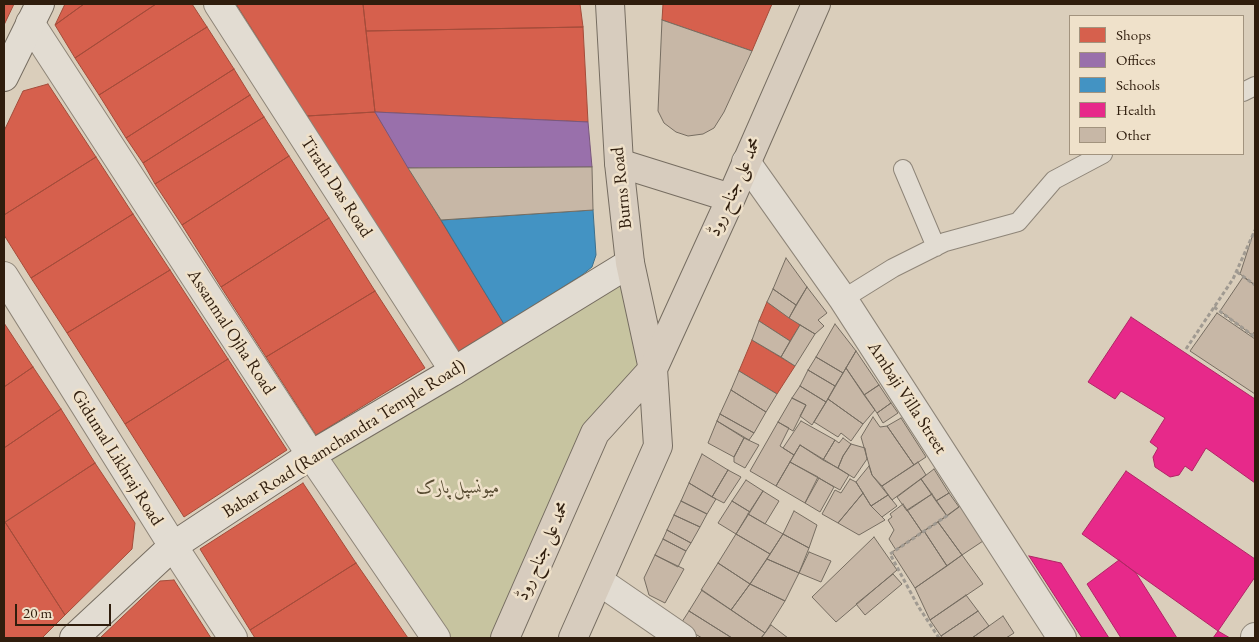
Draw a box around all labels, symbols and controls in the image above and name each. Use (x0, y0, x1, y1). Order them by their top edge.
legend (1069, 15, 1244, 155)
text: Shops (1116, 25, 1151, 44)
text: Offices (1116, 50, 1156, 69)
text: Schools (1116, 75, 1160, 94)
text: Health (1116, 100, 1156, 119)
text: Other (1116, 125, 1151, 144)
street label: Tirath Das Road (295, 132, 377, 242)
street label: محمد علی جناح روڈ (704, 134, 766, 240)
street label: Burns Road (607, 146, 637, 230)
street label: Assanmal Ojha Road (182, 265, 280, 399)
street label: Ambaji Villa Street (863, 338, 951, 458)
street label: Babar Road (Ramchandra Temple Road) (219, 355, 469, 523)
street label: Gidumal Likhraj Road (66, 386, 168, 530)
park label: میونسپل پارک (416, 477, 500, 499)
street label: محمد علی جناح روڈ (512, 498, 574, 604)
scale bar (18, 594, 114, 626)
text: 20 m (23, 603, 52, 622)

